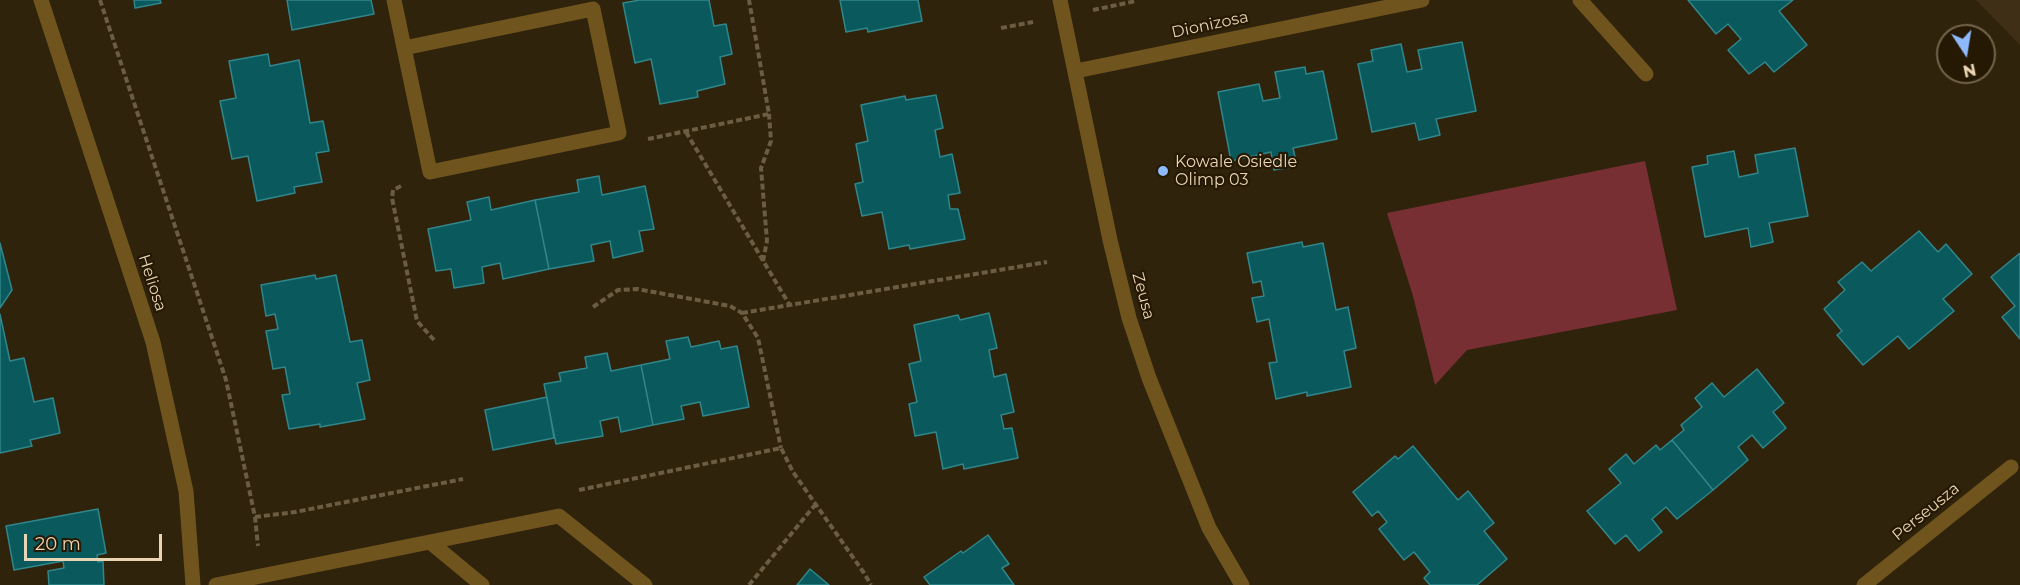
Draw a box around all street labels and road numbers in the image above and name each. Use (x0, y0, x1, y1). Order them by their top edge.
street label: Dionizosa (1170, 8, 1250, 42)
street label: Heliosa (134, 252, 170, 314)
street label: Zeusa (1128, 270, 1158, 322)
street label: Perseusza (1888, 479, 1964, 545)

